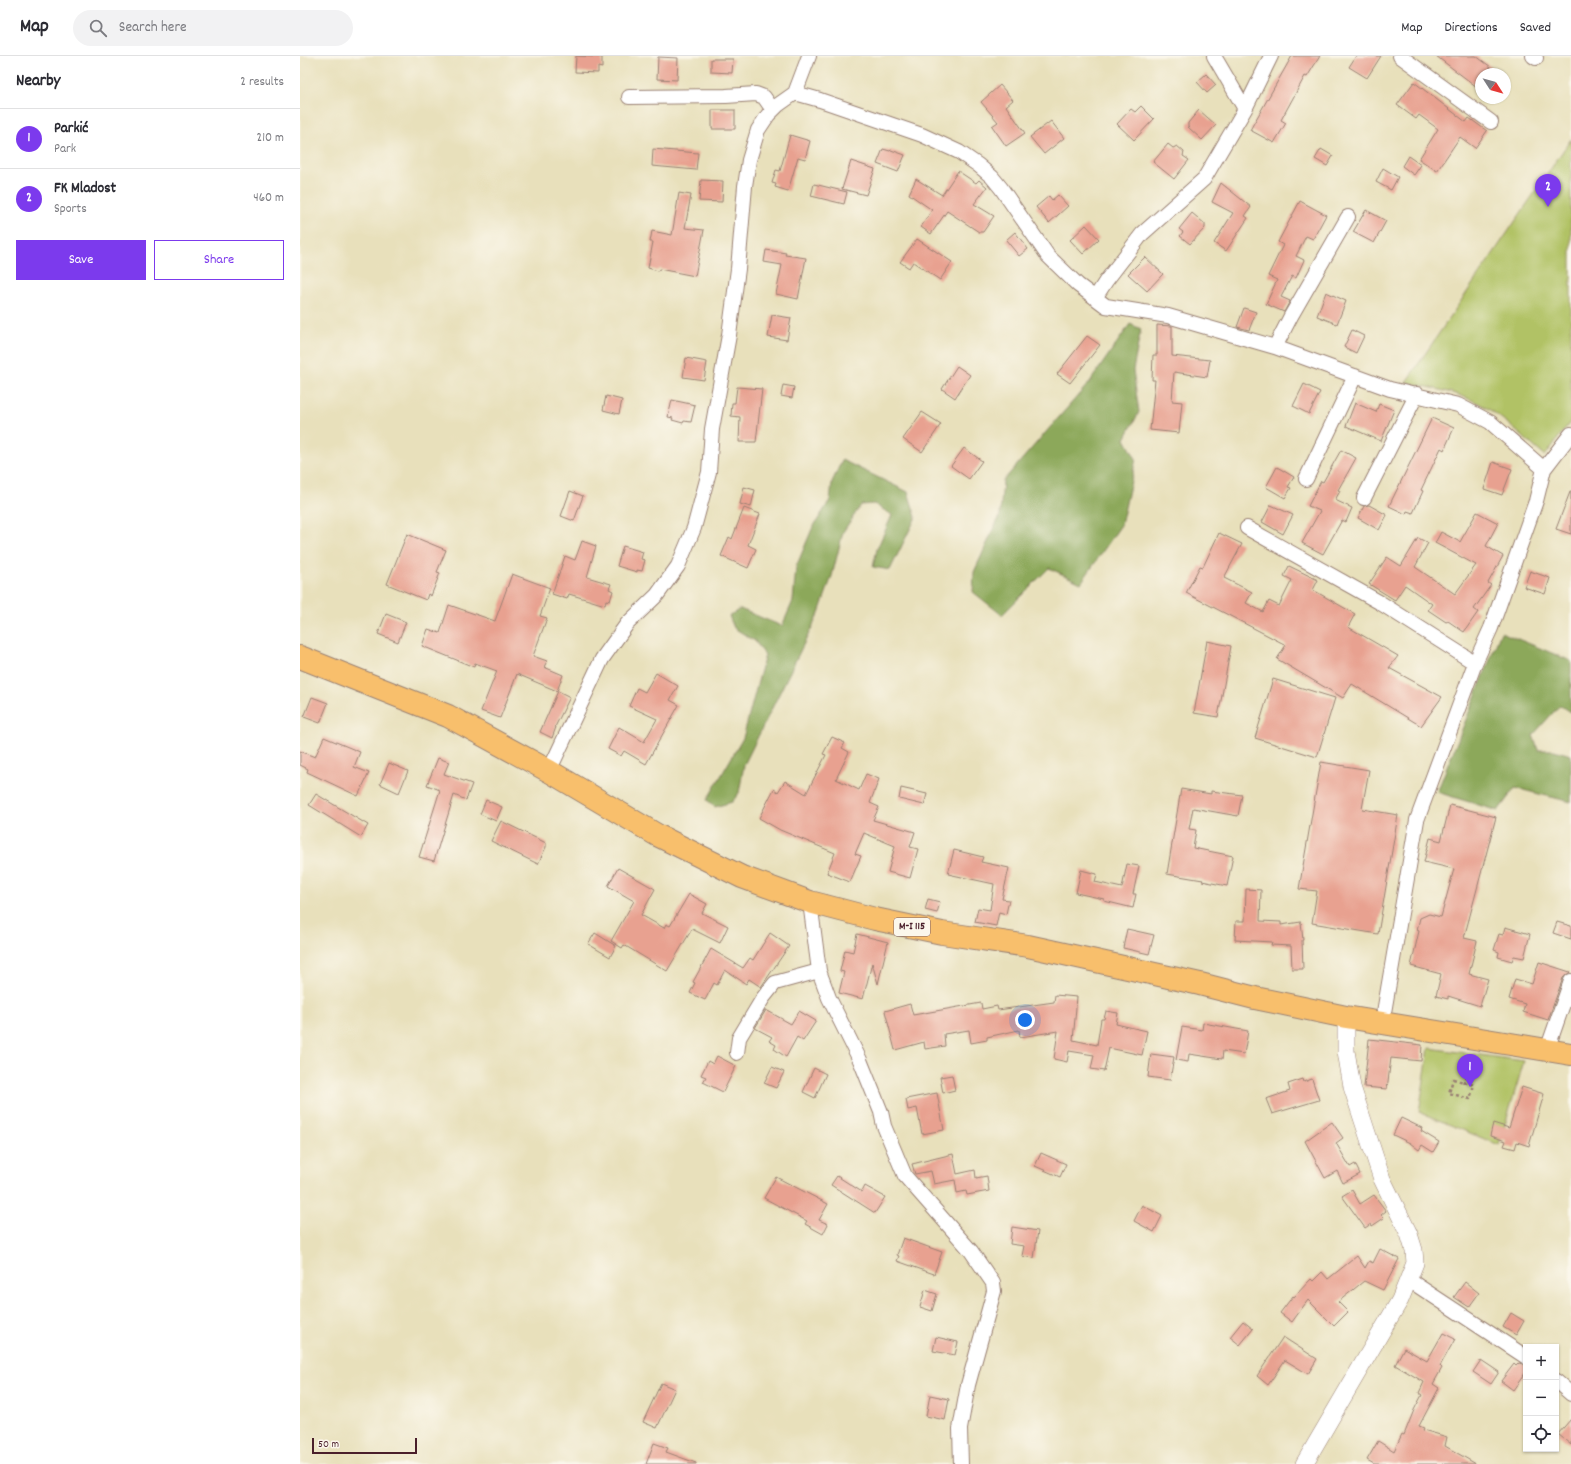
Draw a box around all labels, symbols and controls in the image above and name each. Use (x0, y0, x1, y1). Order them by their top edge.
search box (73, 10, 353, 46)
text: Map (20, 14, 49, 41)
icon: search (87, 17, 109, 39)
text: Search here (119, 17, 187, 39)
text: Map (1401, 18, 1423, 38)
text: Directions (1445, 18, 1498, 38)
text: Saved (1520, 18, 1551, 38)
north arrow (1475, 68, 1511, 104)
text: Nearby (16, 70, 60, 94)
text: 2 results (240, 73, 284, 92)
text: Parkić (54, 118, 88, 140)
text: 1 (28, 129, 30, 148)
text: 210 m (256, 129, 284, 148)
text: Park (54, 140, 76, 159)
pin: 2 (1535, 174, 1561, 207)
text: FK Mladost (54, 178, 116, 200)
text: 2 (26, 189, 32, 208)
text: 460 m (253, 189, 284, 208)
text: Sports (54, 200, 87, 219)
button: Save (16, 240, 146, 280)
button: Share (154, 240, 284, 280)
road number: M-I 115 (894, 918, 930, 936)
your location (1015, 1010, 1035, 1030)
pin: 1 (1457, 1054, 1483, 1087)
map controls (1523, 1344, 1559, 1452)
button: + (1523, 1344, 1559, 1380)
button: − (1523, 1380, 1559, 1416)
button: locate (1523, 1416, 1559, 1452)
scale bar (312, 1436, 417, 1455)
text: 50 m (318, 1437, 339, 1453)

